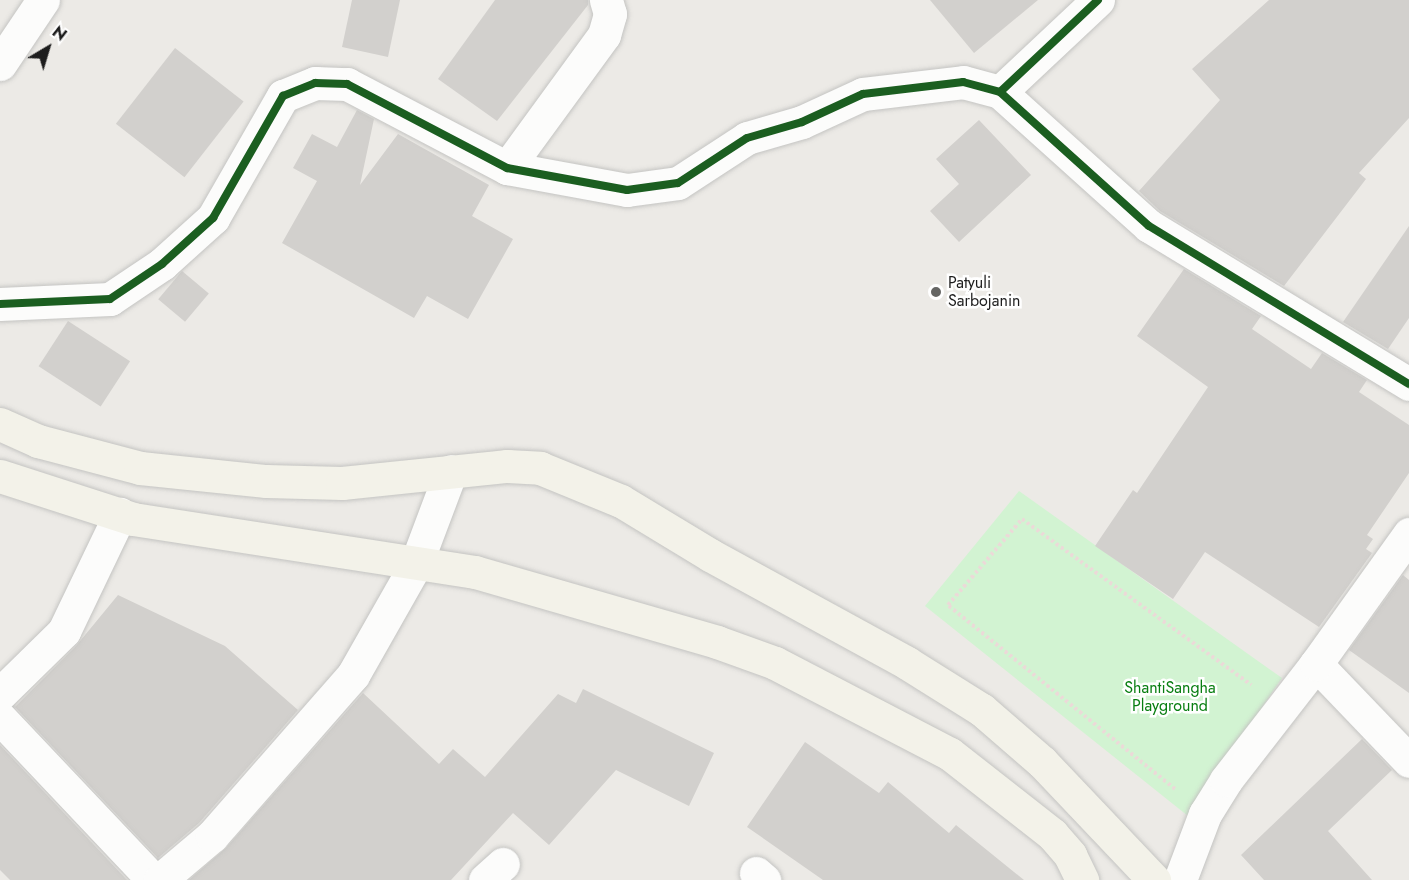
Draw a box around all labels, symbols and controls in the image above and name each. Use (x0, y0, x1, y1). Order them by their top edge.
north arrow (18, 18, 78, 78)
text: N (47, 20, 71, 46)
place label: Patyuli Sarbojanin (948, 273, 1020, 311)
marker: Patyuli Sarbojanin (929, 285, 943, 299)
park label: ShantiSangha Playground (1124, 678, 1216, 716)

